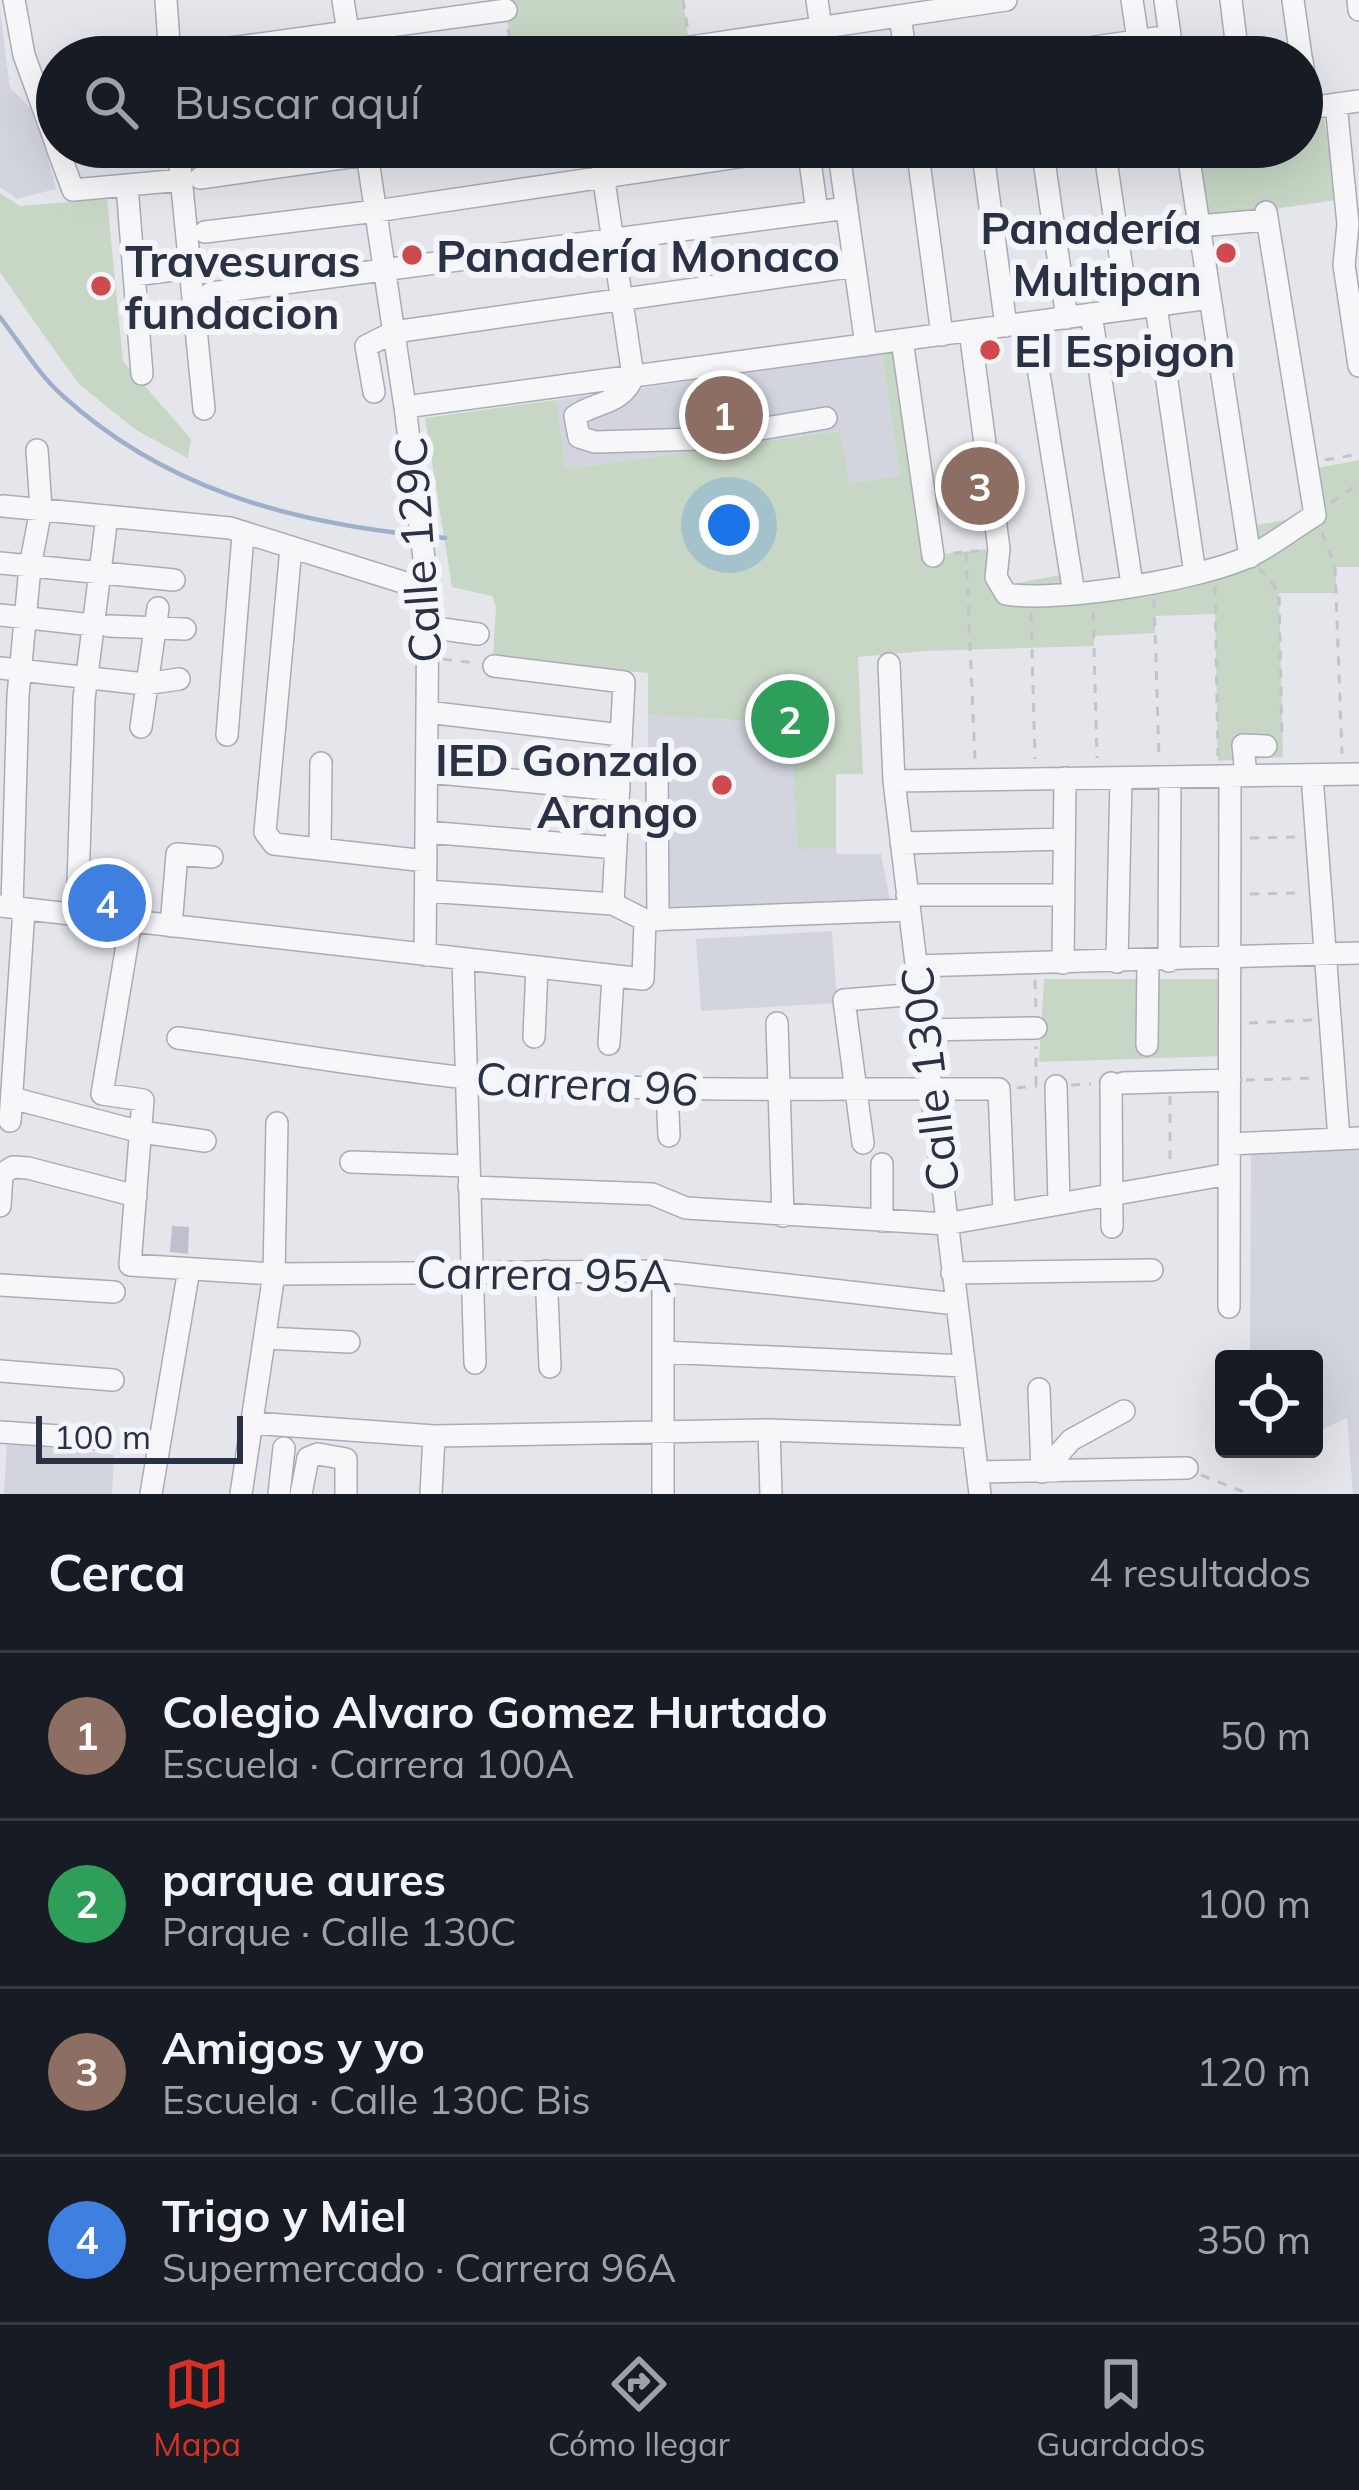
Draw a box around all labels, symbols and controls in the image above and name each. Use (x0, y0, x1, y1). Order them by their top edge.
search box (36, 36, 1323, 168)
icon: search (78, 69, 144, 135)
text: Buscar aquí (174, 74, 421, 130)
place label: Panadería Multipan (980, 199, 1202, 307)
place label: Panadería Monaco (436, 227, 840, 283)
place label: Travesuras fundacion (125, 232, 360, 340)
marker: Panadería Multipan (1213, 240, 1239, 266)
marker: Panadería Monaco (399, 242, 425, 268)
marker: Travesuras fundacion (88, 273, 114, 299)
place label: El Espigon (1014, 322, 1235, 378)
marker: El Espigon (977, 337, 1003, 363)
pin: 1 (685, 370, 763, 460)
street label: Calle 129C (381, 435, 453, 665)
pin: 3 (941, 441, 1019, 531)
your location (699, 495, 759, 555)
pin: 2 (751, 674, 829, 764)
place label: IED Gonzalo Arango (435, 731, 698, 839)
marker: IED Gonzalo Arango (709, 772, 735, 798)
pin: 4 (68, 858, 146, 948)
street label: Calle 130C (887, 963, 971, 1195)
street label: Carrera 96 (474, 1049, 700, 1117)
street label: Carrera 95A (416, 1243, 672, 1303)
map controls (1215, 1350, 1323, 1458)
button: locate (1215, 1350, 1323, 1458)
scale bar (36, 1410, 243, 1463)
text: 100 m (54, 1416, 151, 1457)
text: Cerca (48, 1540, 186, 1604)
text: 4 resultados (1089, 1548, 1311, 1597)
text: Colegio Alvaro Gomez Hurtado (162, 1683, 828, 1739)
text: 1 (75, 1711, 99, 1760)
text: 50 m (1220, 1711, 1311, 1760)
text: Escuela · Carrera 100A (162, 1739, 574, 1788)
text: parque aures (162, 1851, 446, 1907)
text: 2 (75, 1879, 99, 1928)
text: 100 m (1196, 1879, 1311, 1928)
text: Parque · Calle 130C (162, 1907, 517, 1956)
text: Amigos y yo (162, 2019, 425, 2075)
text: 3 (75, 2047, 99, 2096)
text: 120 m (1196, 2047, 1311, 2096)
text: Escuela · Calle 130C Bis (162, 2075, 591, 2124)
text: Trigo y Miel (162, 2187, 407, 2243)
text: 4 (75, 2215, 99, 2264)
text: 350 m (1196, 2215, 1311, 2264)
text: Supermercado · Carrera 96A (162, 2243, 676, 2292)
tab: Mapa (153, 2351, 241, 2464)
tab: Cómo llegar (548, 2351, 730, 2464)
tab: Guardados (1036, 2351, 1206, 2464)

